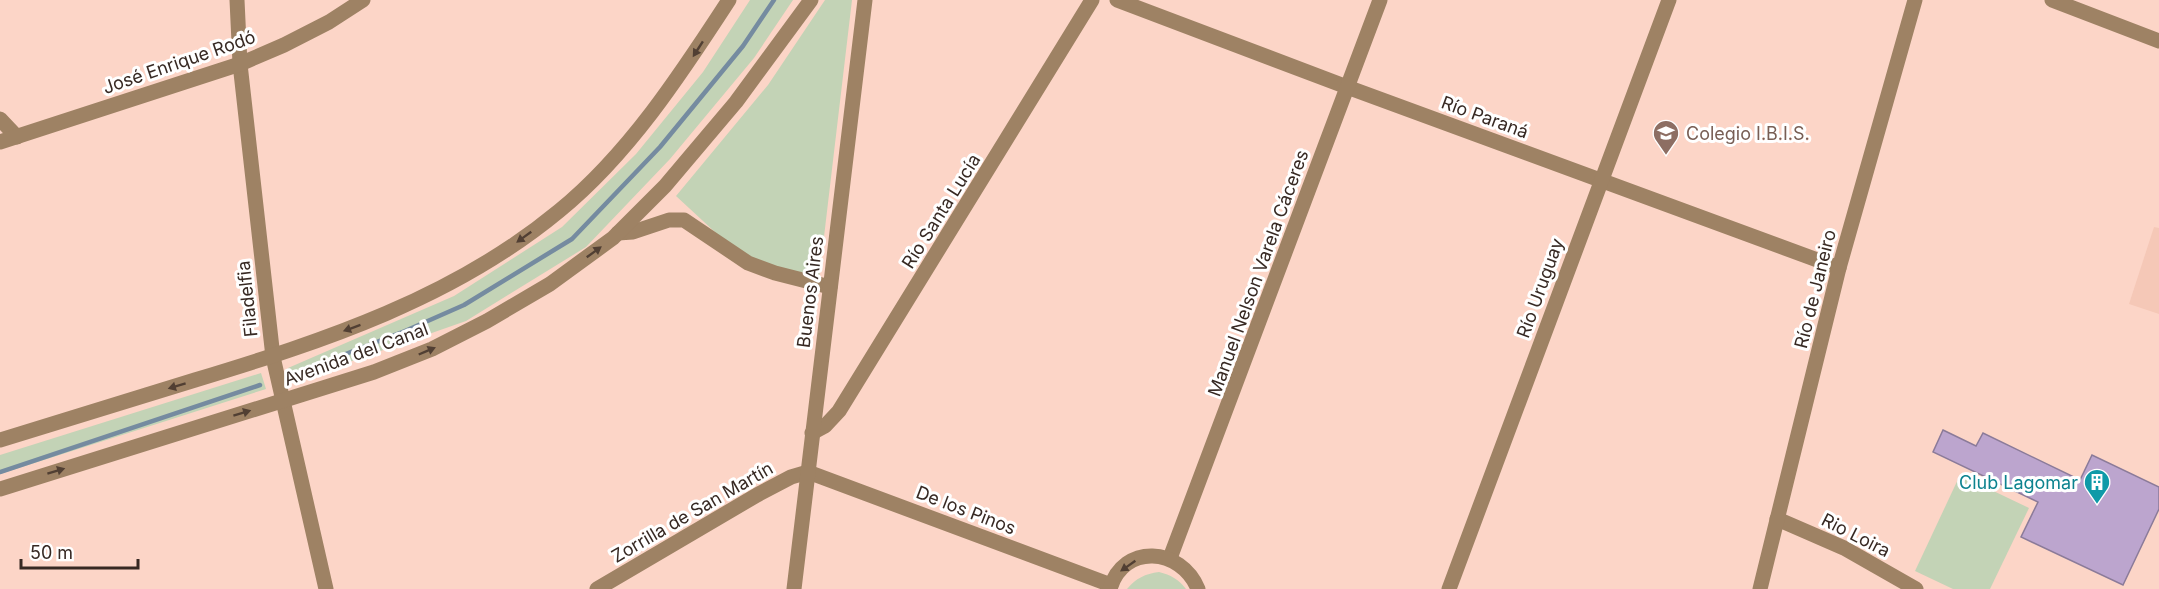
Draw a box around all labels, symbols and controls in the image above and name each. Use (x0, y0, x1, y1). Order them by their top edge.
street label: José Enrique Rodó (100, 26, 258, 98)
one-way arrow (692, 41, 703, 57)
street label: Río Paraná (1439, 92, 1531, 142)
school or university icon: Colegio I.B.I.S. (1651, 118, 1681, 156)
place label: Colegio I.B.I.S. (1686, 123, 1810, 144)
street label: Manuel Nelson Varela Cáceres (1204, 147, 1312, 399)
street label: Río Santa Lucía (897, 150, 985, 272)
street label: Río de Janeiro (1790, 227, 1840, 351)
one-way arrow (516, 231, 532, 243)
street label: Buenos Aires (793, 235, 827, 349)
street label: Río Uruguay (1512, 235, 1568, 341)
one-way arrow (586, 246, 601, 258)
street label: Filadelfia (233, 260, 261, 338)
street label: Avenida del Canal (281, 318, 431, 390)
one-way arrow (342, 323, 360, 333)
one-way arrow (418, 346, 436, 356)
one-way arrow (168, 382, 186, 391)
one-way arrow (233, 408, 251, 417)
street label: Zorrilla de San Martín (608, 457, 776, 567)
one-way arrow (47, 466, 65, 475)
building icon: Club Lagomar (2082, 467, 2112, 505)
place label: Club Lagomar (1959, 472, 2078, 493)
street label: De los Pinos (913, 481, 1019, 539)
street label: Rio Loira (1818, 509, 1894, 561)
scale bar (21, 532, 138, 570)
text: 50 m (30, 542, 73, 563)
one-way arrow (1121, 560, 1137, 572)

